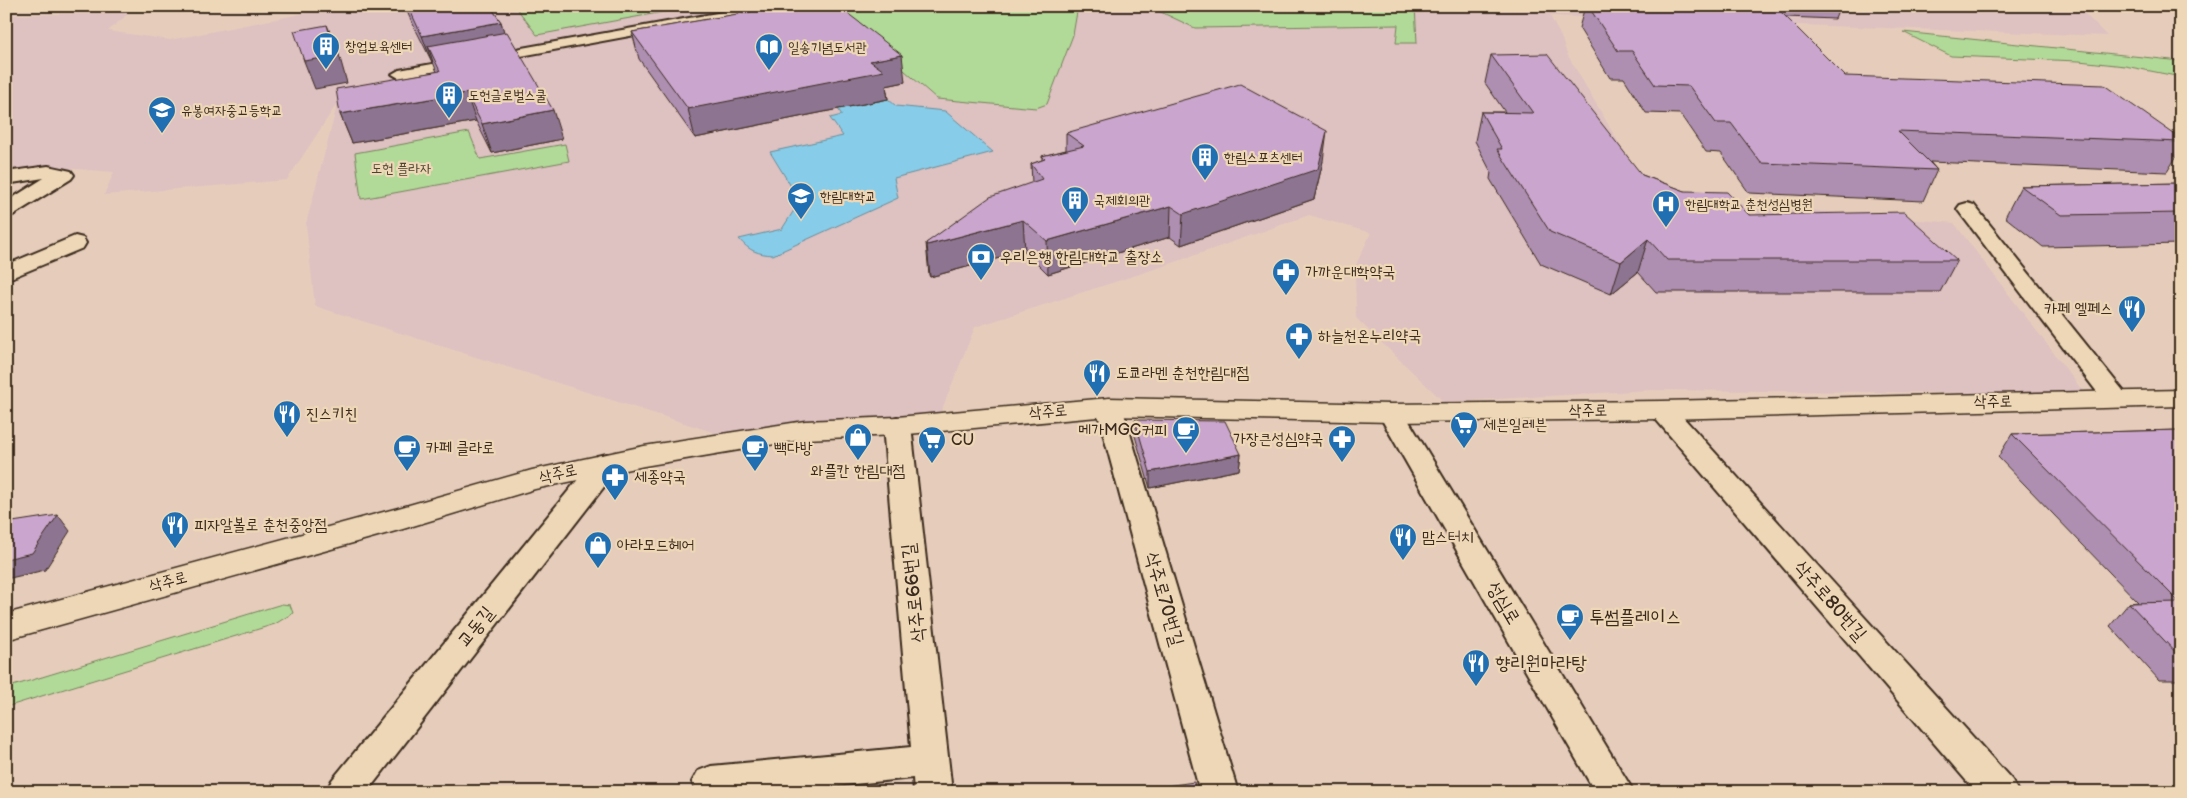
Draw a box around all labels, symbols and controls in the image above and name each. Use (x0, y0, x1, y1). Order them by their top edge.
building icon: 창업보육센터 (311, 31, 341, 70)
library icon: 일송기념도서관 (754, 32, 784, 71)
place label: 창업보육센터 (345, 38, 413, 55)
place label: 일송기념도서관 (788, 39, 867, 56)
building icon: 도헌글로벌스쿨 (434, 80, 464, 119)
place label: 도헌글로벌스쿨 (468, 87, 547, 104)
school or university icon: 유봉여자중고등학교 (147, 95, 177, 134)
place label: 유봉여자중고등학교 (181, 102, 282, 119)
building icon: 한림스포츠센터 (1190, 142, 1220, 181)
place label: 한림스포츠센터 (1224, 149, 1303, 166)
park label: 도헌 플라자 (371, 160, 432, 177)
school or university icon: 한림대학교 (786, 181, 816, 220)
building icon: 국제회의관 (1060, 185, 1090, 224)
place label: 한림대학교 (820, 188, 876, 205)
hospital icon: 한림대학교 춘천성심병원 (1651, 189, 1681, 228)
place label: 국제회의관 (1094, 192, 1150, 209)
place label: 한림대학교 춘천성심병원 (1685, 196, 1813, 213)
bank icon: 우리은행 한림대학교 출장소 (966, 242, 996, 281)
place label: 우리은행 한림대학교 출장소 (1000, 248, 1163, 267)
pharmacy icon: 가까운대학약국 (1271, 257, 1301, 296)
place label: 가까운대학약국 (1305, 263, 1395, 282)
restaurant icon: 카페 엘페스 (2117, 294, 2147, 333)
place label: 카페 엘페스 (2044, 300, 2113, 319)
pharmacy icon: 하늘천온누리약국 (1284, 321, 1314, 360)
place label: 하늘천온누리약국 (1318, 327, 1421, 346)
restaurant icon: 도쿄라멘 춘천한림대점 (1082, 358, 1112, 397)
place label: 도쿄라멘 춘천한림대점 (1116, 364, 1249, 383)
street label: 삭주로 (1974, 392, 2012, 412)
restaurant icon: 진스키친 (272, 399, 302, 438)
street label: 삭주로 (1028, 401, 1068, 423)
street label: 삭주로 (1569, 401, 1607, 421)
place label: 진스키친 (306, 405, 358, 424)
supermarket icon: 세븐일레븐 (1449, 410, 1479, 449)
cafe icon: 메가MGC커피 (1171, 415, 1201, 454)
place label: 세븐일레븐 (1483, 416, 1547, 435)
place label: 메가MGC커피 (1078, 421, 1167, 440)
shop icon: 와플칸 한림대점 (843, 422, 873, 461)
pharmacy icon: 가장큰성심약국 (1327, 424, 1357, 463)
supermarket icon: CU (917, 425, 947, 464)
place label: 가장큰성심약국 (1233, 430, 1323, 449)
place label: CU (951, 431, 974, 450)
cafe icon: 카페 클라로 (392, 433, 422, 472)
cafe icon: 빽다방 (740, 433, 770, 472)
place label: 카페 클라로 (426, 439, 495, 458)
place label: 빽다방 (774, 439, 813, 458)
street label: 삭주로 (537, 460, 579, 488)
pharmacy icon: 세종약국 (600, 462, 630, 501)
place label: 와플칸 한림대점 (811, 462, 905, 481)
place label: 세종약국 (634, 468, 686, 487)
restaurant icon: 피자알볼로 춘천중앙점 (160, 510, 190, 549)
place label: 피자알볼로 춘천중앙점 (194, 516, 327, 535)
restaurant icon: 맘스터치 (1388, 522, 1418, 561)
place label: 맘스터치 (1422, 528, 1474, 547)
shop icon: 아라모드헤어 (583, 530, 613, 569)
place label: 아라모드헤어 (617, 536, 694, 555)
street label: 삭주로66번길 (897, 542, 931, 644)
street label: 삭주로70번길 (1140, 549, 1188, 649)
street label: 삭주로80번길 (1789, 556, 1871, 646)
street label: 삭주로 (147, 568, 189, 596)
street label: 성심로 (1481, 577, 1525, 629)
street label: 교동길 (453, 602, 499, 652)
cafe icon: 투썸플레이스 (1555, 602, 1585, 641)
place label: 투썸플레이스 (1589, 606, 1681, 629)
restaurant icon: 향리원마라탕 (1461, 648, 1491, 687)
place label: 향리원마라탕 (1495, 652, 1587, 675)

